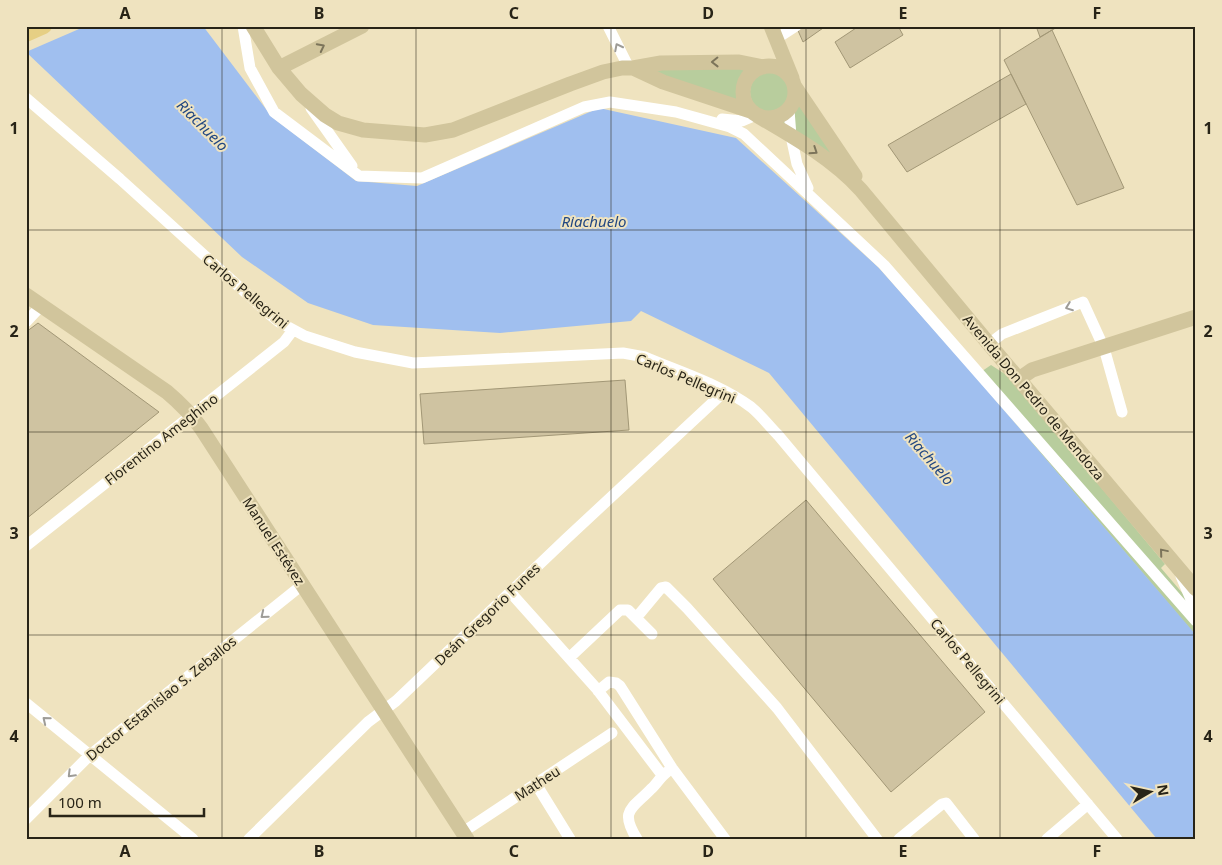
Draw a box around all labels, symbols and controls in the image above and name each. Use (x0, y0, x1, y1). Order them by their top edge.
text: A (119, 2, 131, 24)
text: B (314, 2, 324, 24)
text: C (509, 2, 519, 24)
text: D (702, 2, 714, 24)
text: E (899, 2, 908, 24)
text: F (1093, 2, 1101, 24)
one-way arrow (316, 43, 325, 53)
one-way arrow (614, 43, 624, 52)
one-way arrow (711, 57, 718, 67)
water label: Riachuelo (173, 95, 233, 155)
text: 1 (9, 117, 19, 139)
text: 1 (1203, 117, 1213, 139)
one-way arrow (809, 145, 818, 155)
water label: Riachuelo (562, 211, 626, 231)
street label: Carlos Pellegrini (199, 249, 293, 333)
one-way arrow (1065, 301, 1074, 311)
street label: Avenida Don Pedro de Mendoza (959, 310, 1109, 484)
text: 2 (9, 320, 19, 342)
text: 2 (1203, 320, 1213, 342)
street label: Carlos Pellegrini (633, 348, 739, 408)
street label: Florentino Ameghino (100, 389, 222, 489)
water label: Riachuelo (901, 427, 959, 489)
street label: Manuel Estévez (238, 493, 310, 589)
text: 3 (9, 522, 19, 544)
text: 3 (1203, 522, 1213, 544)
one-way arrow (1160, 549, 1169, 558)
street label: Deán Gregorio Funes (430, 558, 544, 669)
one-way arrow (261, 610, 270, 618)
street label: Carlos Pellegrini (926, 614, 1010, 708)
street label: Doctor Estanislao S. Zeballos (82, 631, 240, 765)
one-way arrow (43, 716, 52, 725)
text: 4 (9, 725, 19, 747)
text: 4 (1203, 725, 1213, 747)
street label: Matheu (511, 761, 563, 805)
one-way arrow (68, 768, 77, 777)
north arrow (1124, 768, 1174, 818)
text: N (1153, 783, 1174, 797)
scale bar (50, 785, 204, 817)
text: 100 m (58, 792, 102, 812)
text: A (119, 840, 131, 862)
text: B (314, 840, 324, 862)
text: C (509, 840, 519, 862)
text: D (702, 840, 714, 862)
text: E (899, 840, 908, 862)
text: F (1093, 840, 1101, 862)

